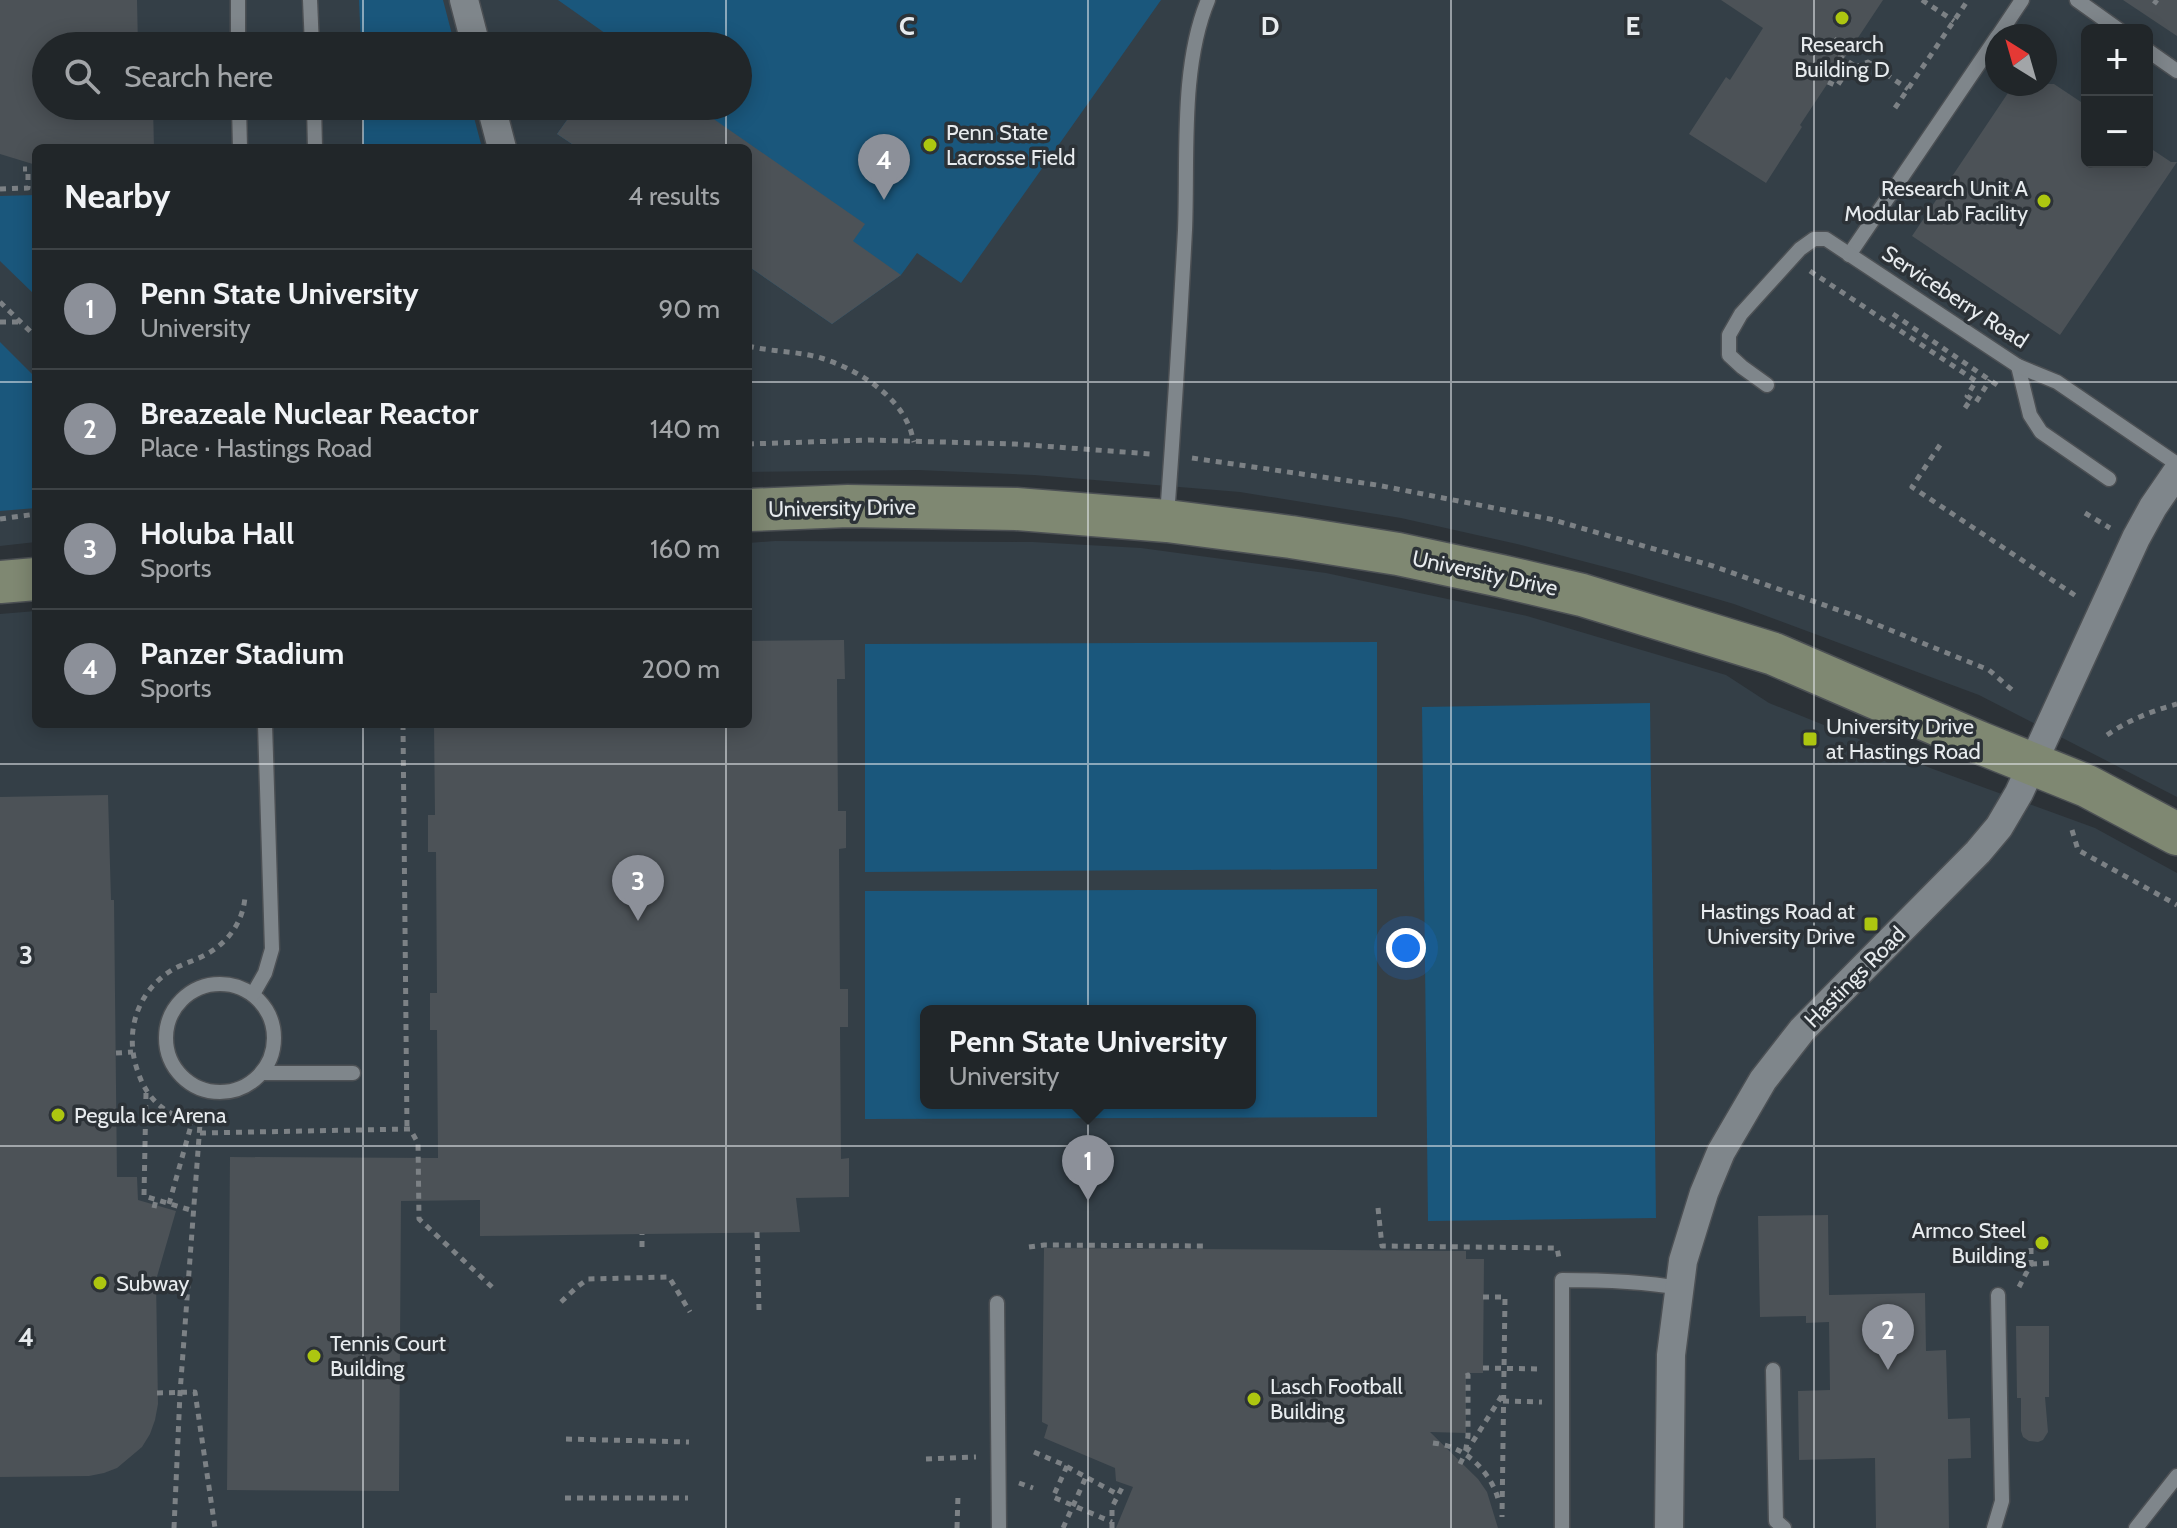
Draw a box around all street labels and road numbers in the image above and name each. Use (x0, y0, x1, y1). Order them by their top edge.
street label: Serviceberry Road (1877, 240, 2033, 354)
street label: University Drive (768, 493, 916, 523)
street label: University Drive (1410, 544, 1560, 602)
street label: Hastings Road (1799, 921, 1911, 1033)

